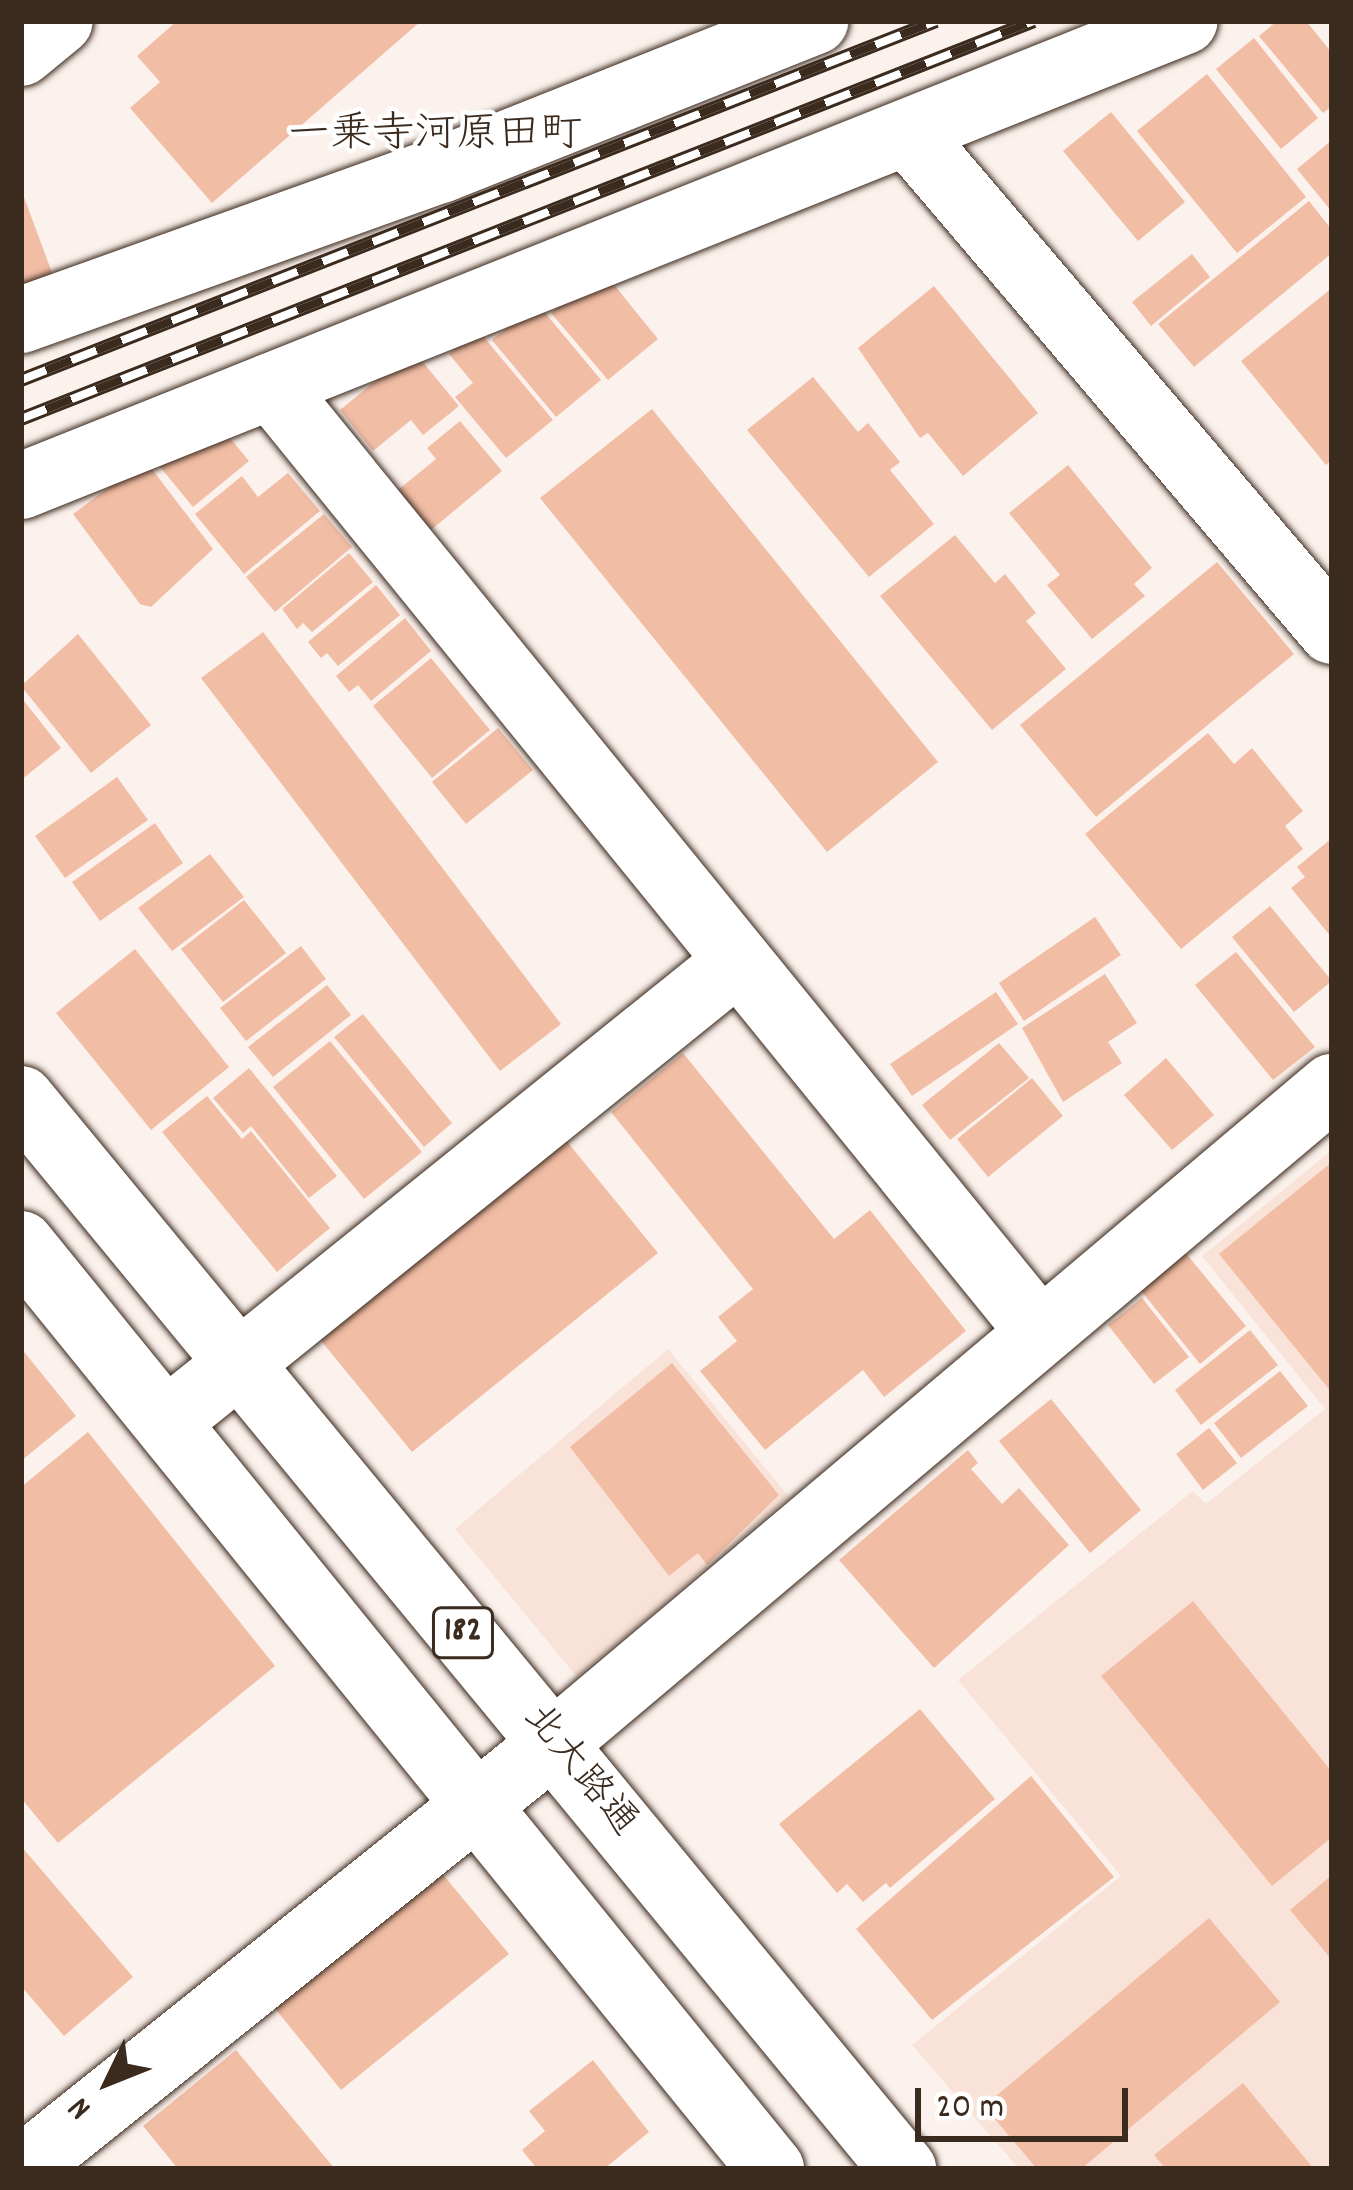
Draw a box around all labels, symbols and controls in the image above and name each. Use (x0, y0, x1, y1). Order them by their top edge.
district label: 一乗寺河原田町 (288, 112, 582, 162)
road number: 182 (430, 1603, 496, 1663)
street label: 北大路通 (511, 1697, 645, 1847)
north arrow (48, 2022, 168, 2142)
scale bar (921, 2064, 1134, 2138)
text: 20 m (936, 2083, 1004, 2135)
text: N (59, 2085, 104, 2129)

